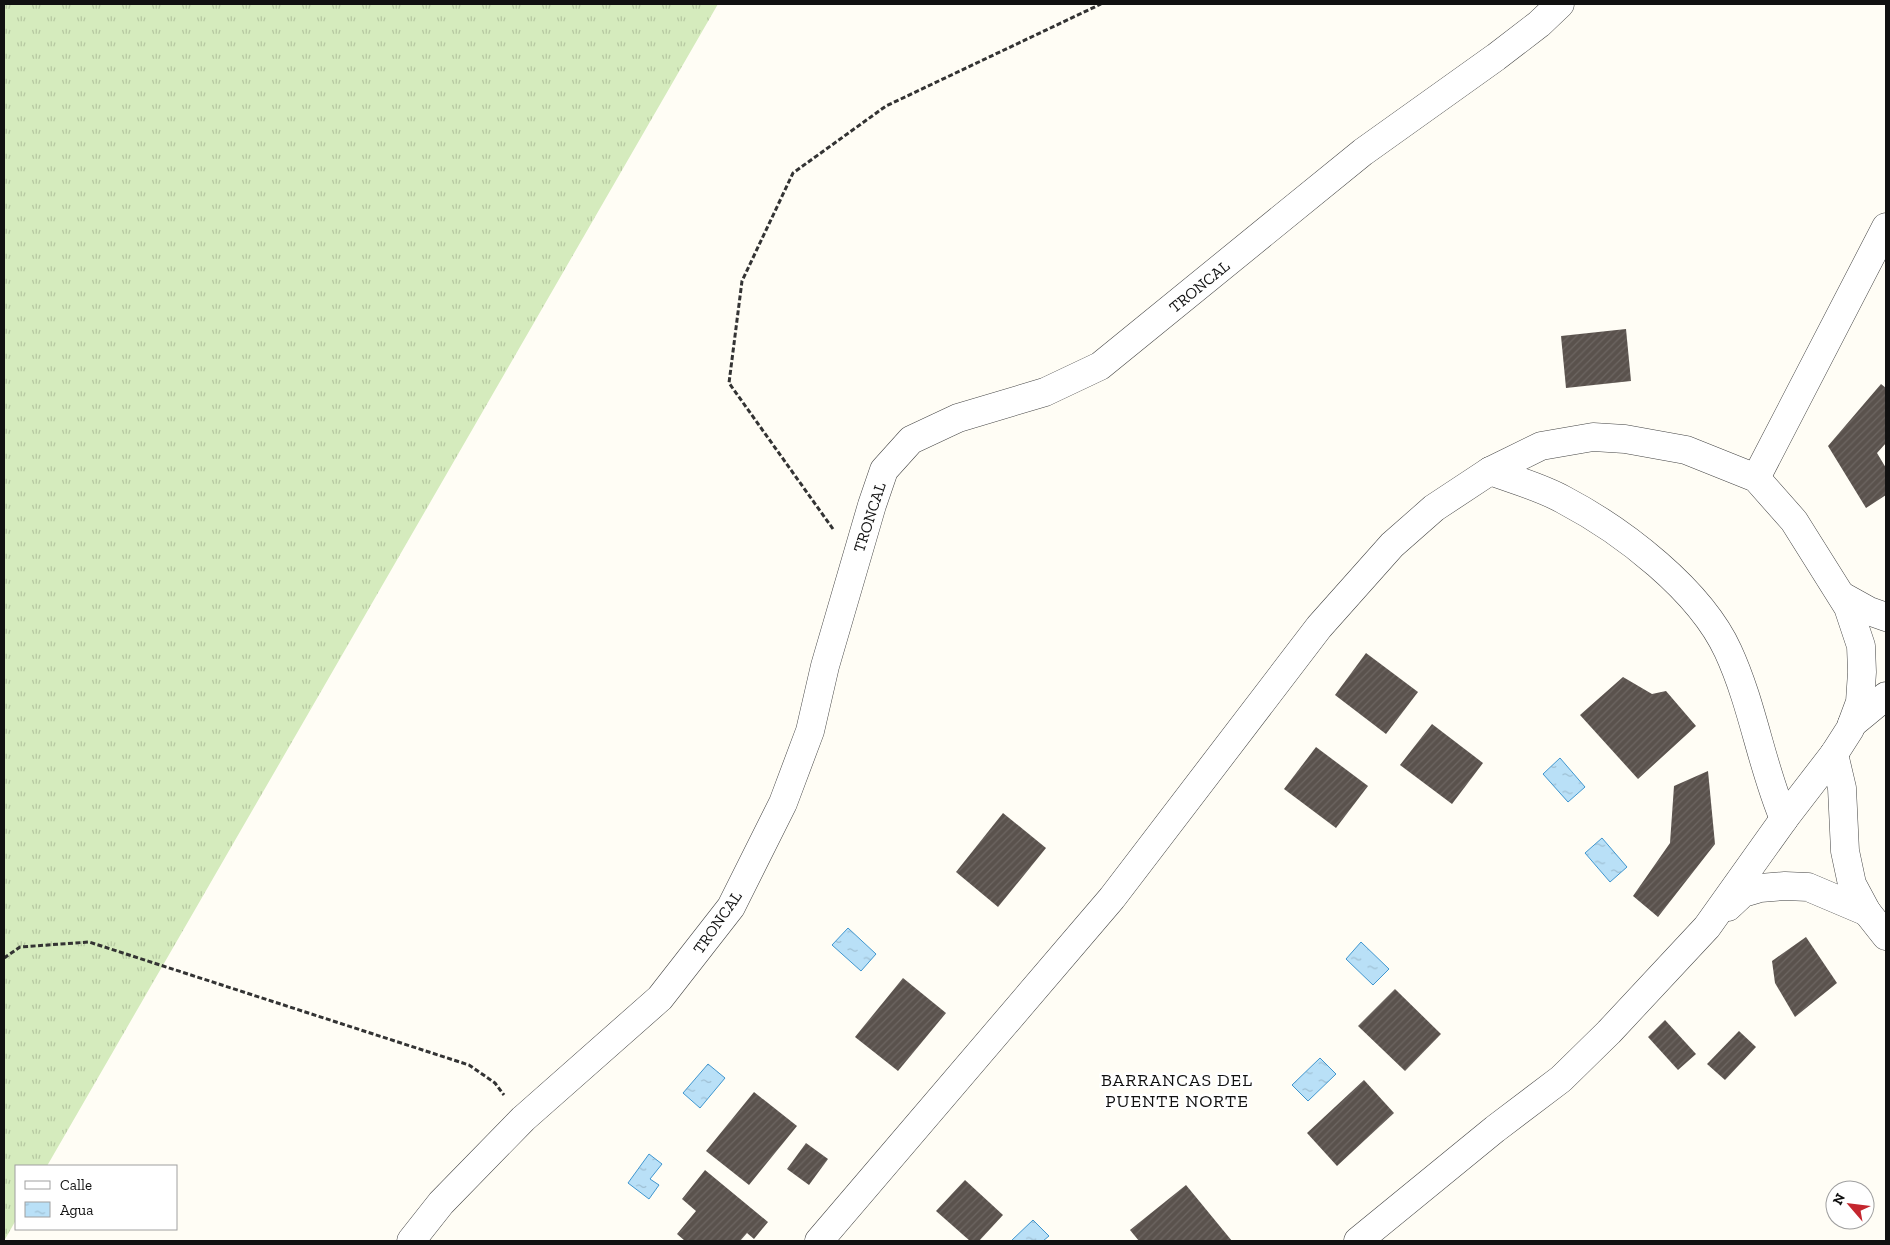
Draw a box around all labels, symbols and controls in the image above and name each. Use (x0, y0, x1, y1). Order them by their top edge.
street label: TRONCAL (1165, 256, 1234, 316)
street label: TRONCAL (849, 480, 890, 554)
street label: TRONCAL (689, 887, 746, 957)
district label: BARRANCAS DEL PUENTE NORTE (1101, 1069, 1253, 1112)
legend (15, 1165, 178, 1230)
text: Calle (60, 1176, 92, 1194)
north arrow (1825, 1180, 1875, 1230)
text: N (1829, 1190, 1849, 1208)
text: Agua (60, 1201, 93, 1219)

